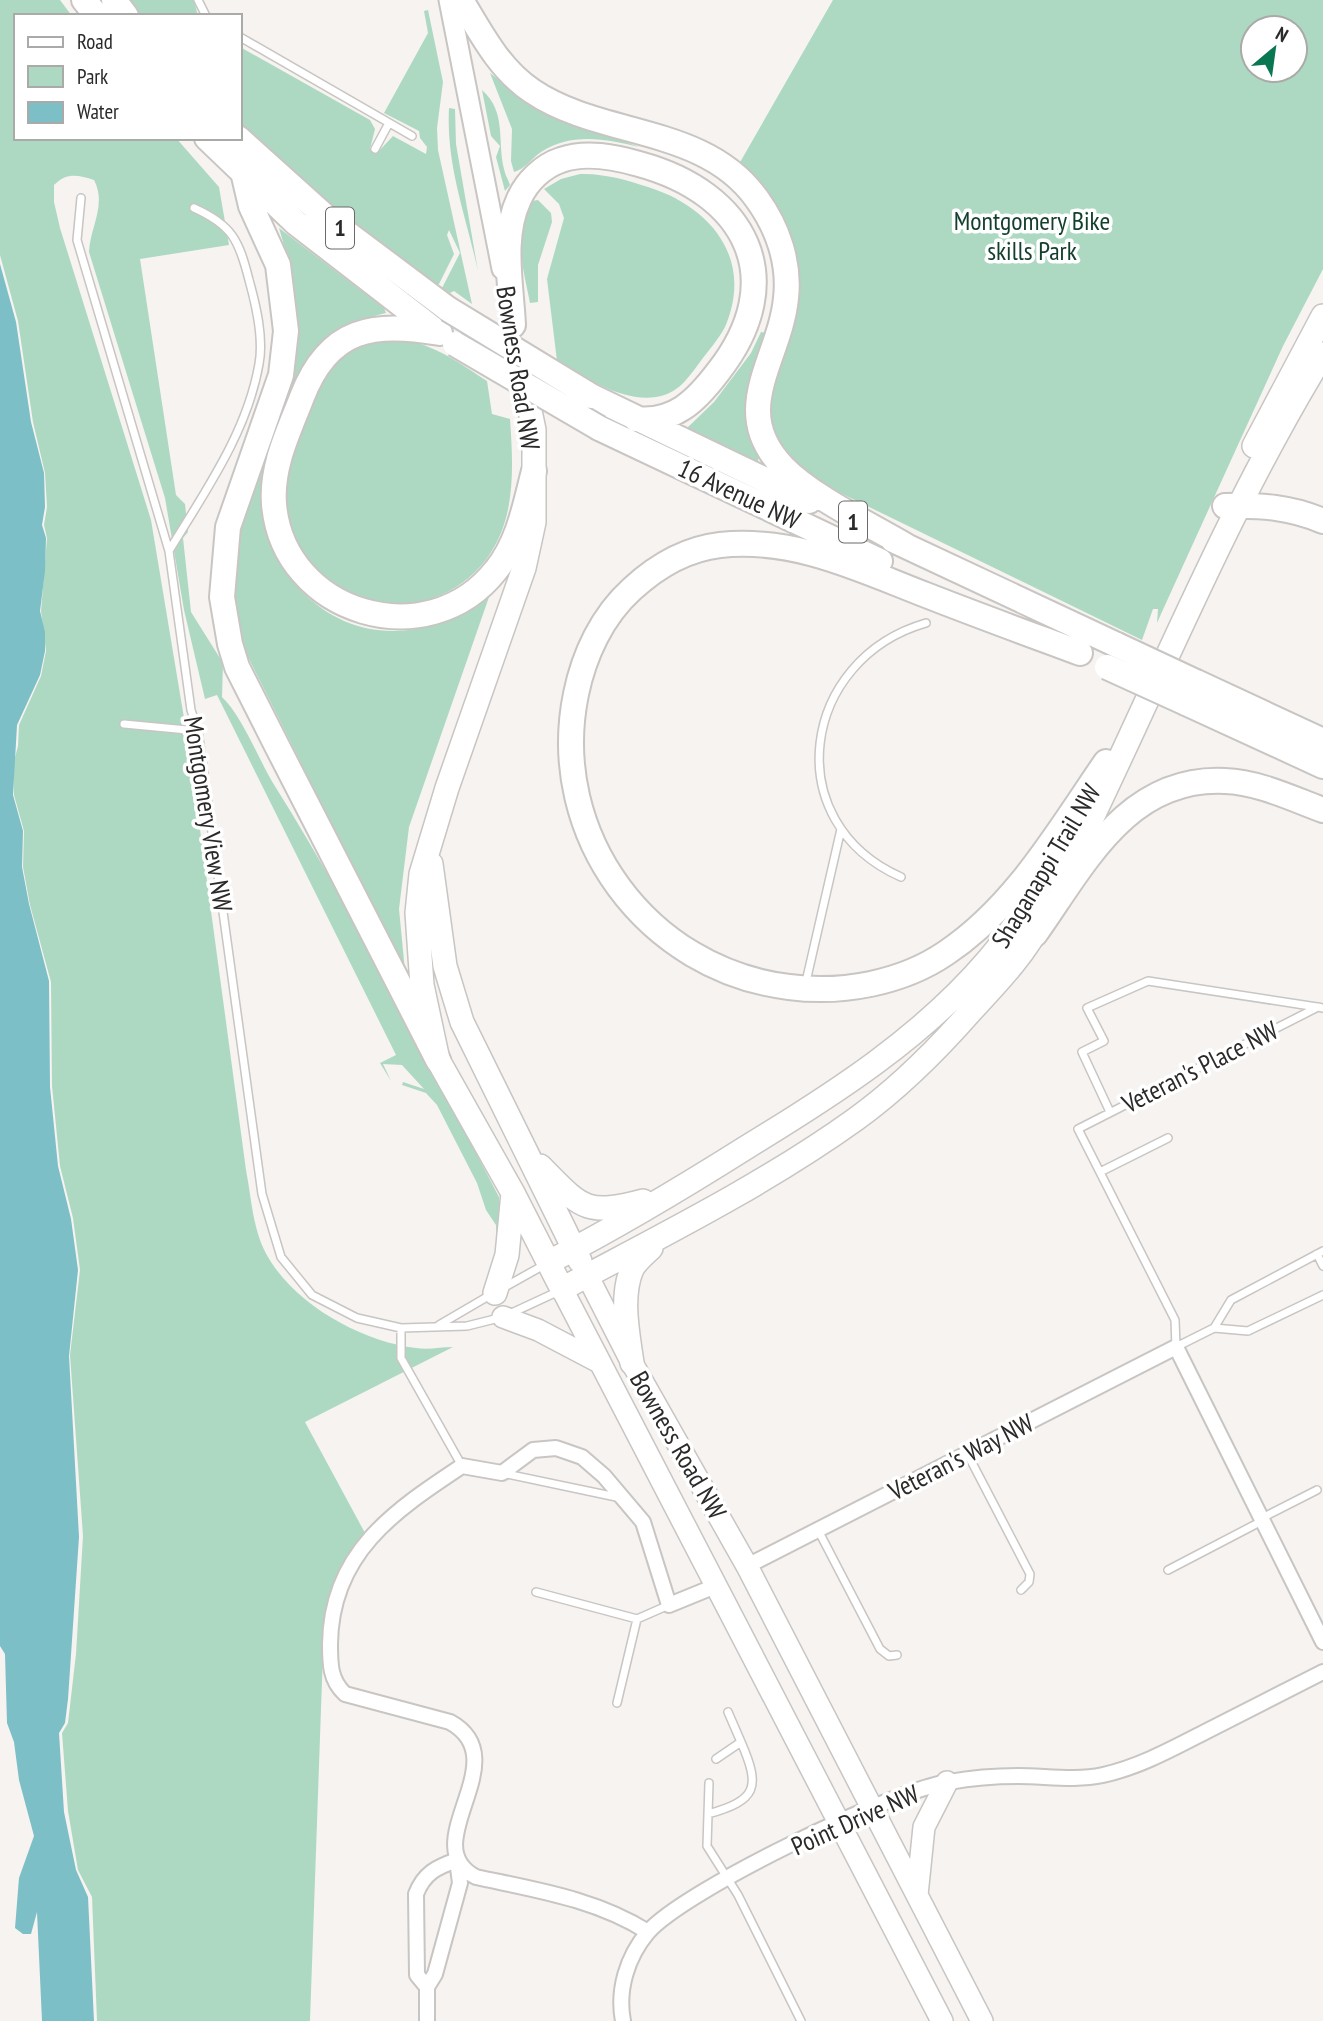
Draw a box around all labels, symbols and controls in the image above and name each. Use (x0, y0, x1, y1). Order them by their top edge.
legend (14, 14, 242, 140)
north arrow (1239, 14, 1309, 84)
text: N (1272, 21, 1293, 47)
text: Road (77, 28, 113, 55)
text: Park (77, 63, 108, 90)
text: Water (77, 98, 119, 125)
park label: Montgomery Bike skills Park (954, 204, 1110, 267)
road number: 1 (326, 208, 354, 248)
street label: Bowness Road NW (489, 284, 548, 453)
street label: 16 Avenue NW (673, 451, 806, 536)
road number: 1 (839, 502, 867, 542)
street label: Montgomery View NW (177, 714, 240, 914)
street label: Shaganappi Trail NW (984, 777, 1108, 954)
street label: Veteran's Place NW (1115, 1013, 1284, 1120)
street label: Bowness Road NW (623, 1365, 734, 1525)
street label: Veteran's Way NW (882, 1406, 1039, 1508)
street label: Point Drive NW (786, 1777, 924, 1862)

